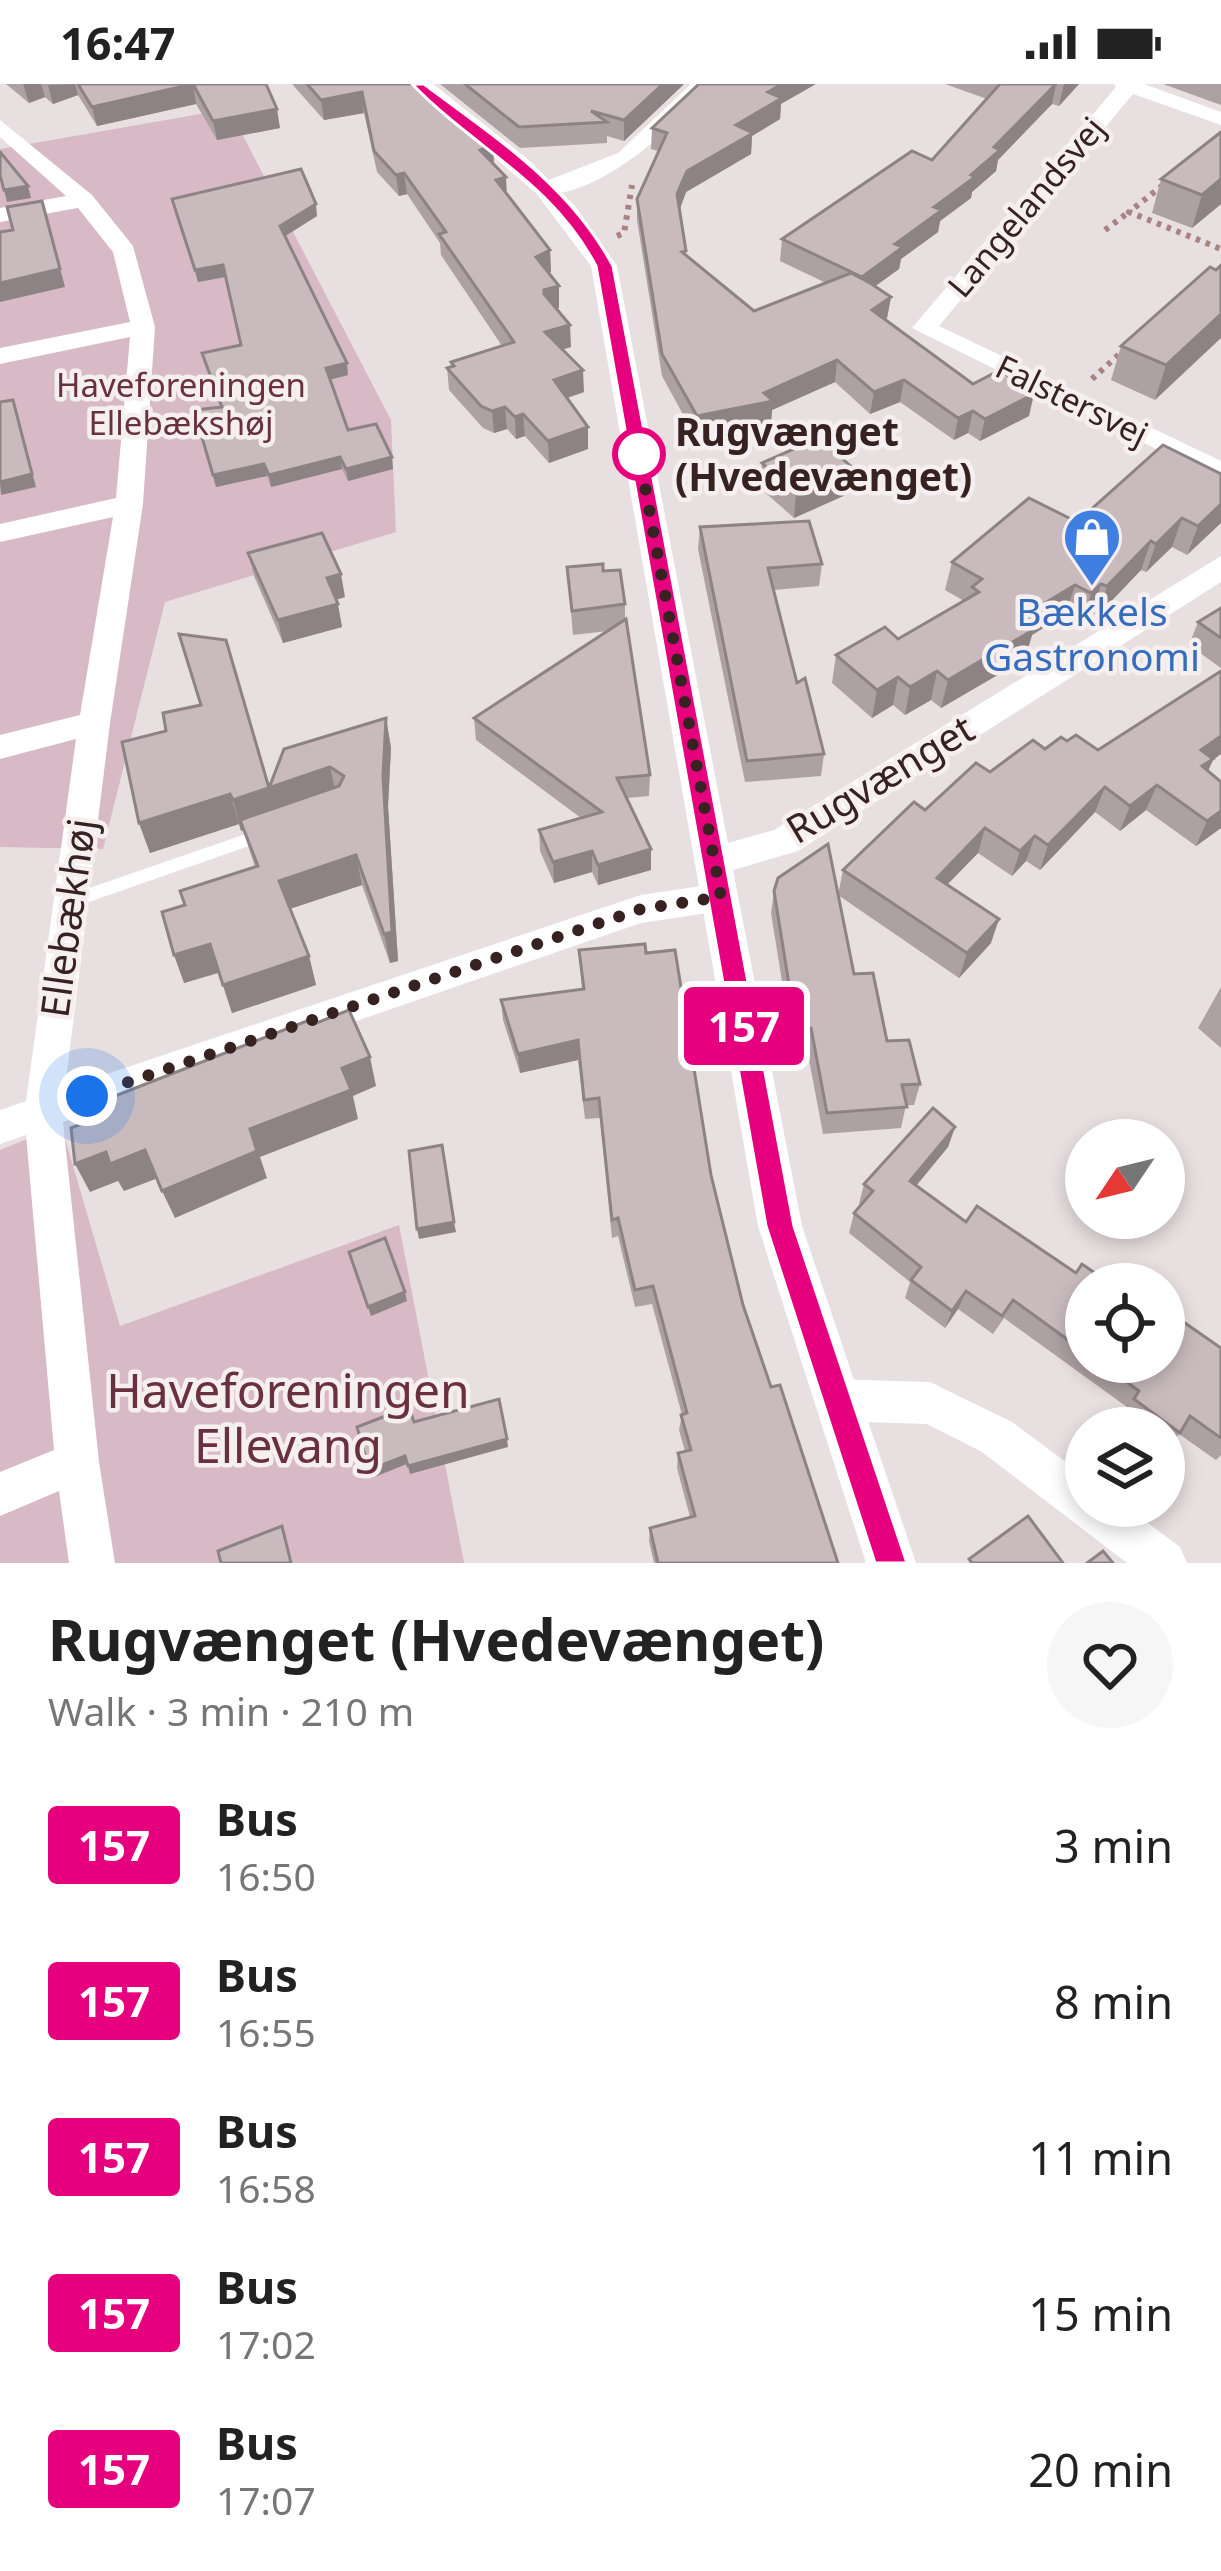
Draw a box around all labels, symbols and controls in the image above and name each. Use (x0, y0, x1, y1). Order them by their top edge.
text: 16:47 (60, 12, 176, 73)
street label: Langelandsvej (937, 107, 1114, 306)
street label: Falstersvej (989, 343, 1156, 456)
park label: Haveforeningen Ellebækshøj (56, 362, 306, 445)
place label: Rugvænget (Hvedevænget) (675, 404, 972, 502)
marker: Rugvænget (Hvedevænget) (614, 429, 664, 479)
shop icon: Bækkels Gastronomi (1061, 506, 1123, 588)
place label: Bækkels Gastronomi (984, 584, 1200, 682)
street label: Rugvænget (776, 701, 983, 855)
street label: Ellebækhøj (26, 815, 107, 1021)
line badge: 157 (675, 987, 813, 1065)
text: 157 (708, 997, 780, 1054)
your location (57, 1066, 117, 1126)
north arrow (1065, 1119, 1185, 1239)
map controls (1065, 1119, 1185, 1527)
button: locate (1065, 1263, 1185, 1383)
park label: Haveforeningen Ellevang (106, 1357, 470, 1477)
button: layers (1065, 1407, 1185, 1527)
text: Rugvænget (Hvedevænget) (48, 1600, 824, 1678)
button: heart (1047, 1602, 1173, 1728)
text: Walk · 3 min · 210 m (48, 1684, 414, 1737)
text: Bus (216, 1788, 298, 1849)
text: 3 min (1054, 1815, 1173, 1876)
text: 157 (78, 1816, 150, 1873)
text: 16:50 (216, 1849, 316, 1902)
text: Bus (216, 1944, 298, 2005)
text: 8 min (1054, 1971, 1173, 2032)
text: 157 (78, 1972, 150, 2029)
text: 16:55 (216, 2005, 316, 2058)
text: Bus (216, 2100, 298, 2161)
text: 11 min (1028, 2127, 1173, 2188)
text: 157 (78, 2128, 150, 2185)
text: 16:58 (216, 2161, 316, 2214)
text: Bus (216, 2256, 298, 2317)
text: 15 min (1028, 2283, 1173, 2344)
text: 157 (78, 2284, 150, 2341)
text: 17:02 (216, 2317, 316, 2370)
text: Bus (216, 2412, 298, 2473)
text: 20 min (1028, 2439, 1173, 2500)
text: 157 (78, 2440, 150, 2497)
text: 17:07 (216, 2473, 316, 2526)

